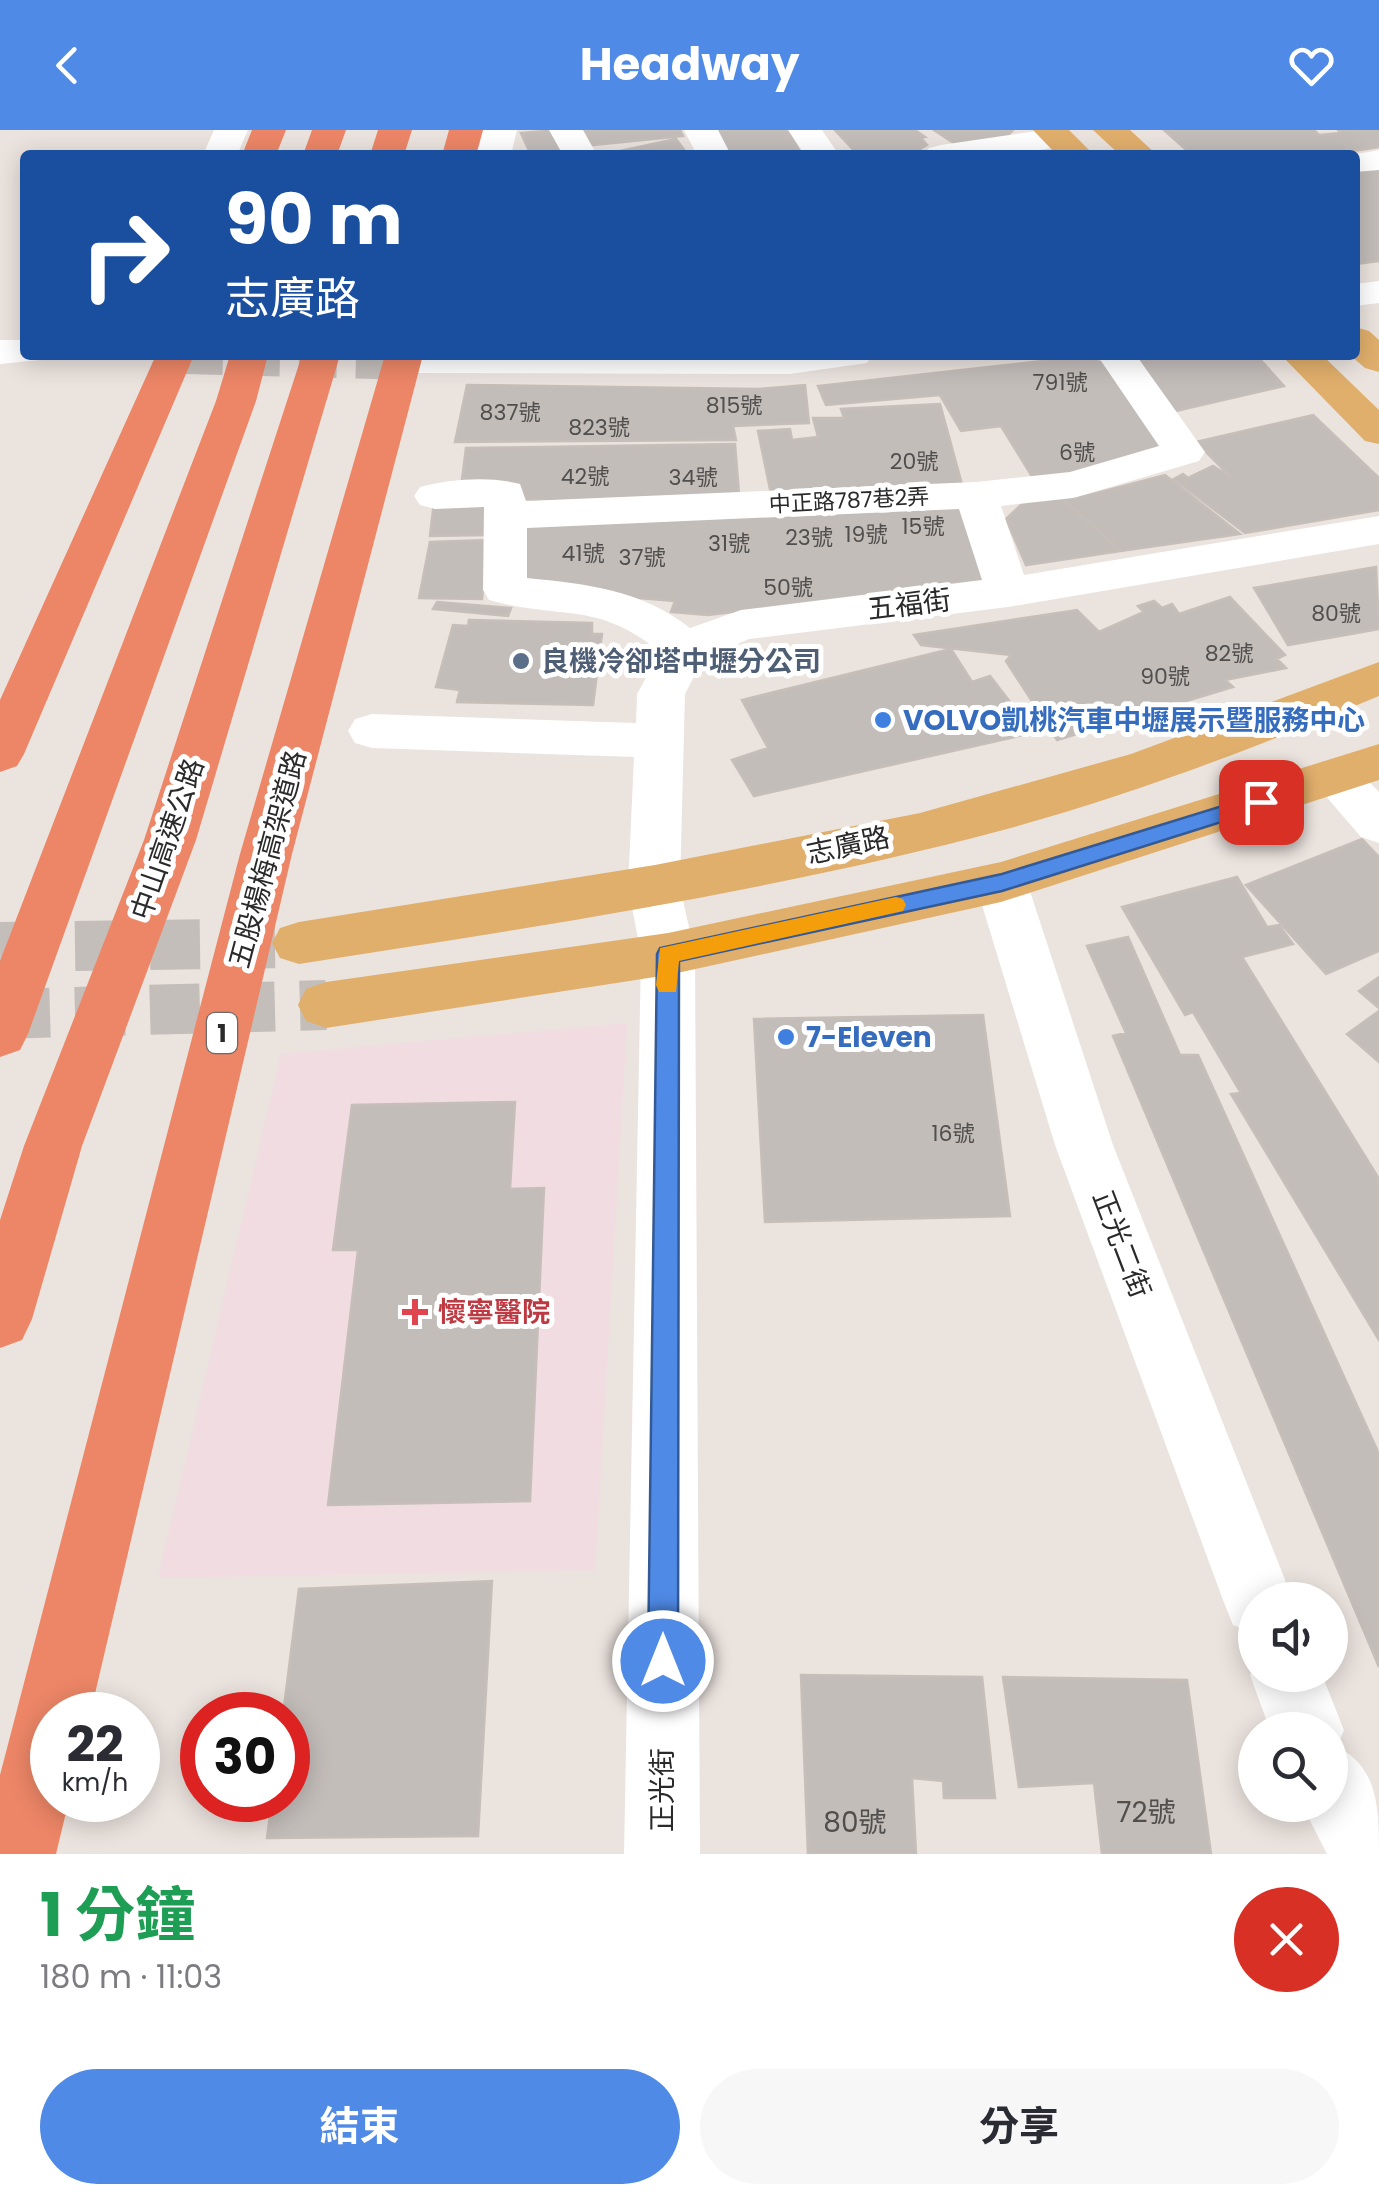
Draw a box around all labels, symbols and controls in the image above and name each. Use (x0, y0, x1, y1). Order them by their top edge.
text: Headway (580, 33, 799, 96)
icon: back (40, 38, 95, 93)
icon: heart (1284, 38, 1339, 93)
text: 90 m (225, 170, 403, 269)
icon: right (60, 190, 190, 320)
text: 志廣路 (225, 267, 360, 330)
house number: 791號 (1033, 367, 1087, 398)
house number: 815號 (706, 390, 762, 421)
house number: 837號 (480, 397, 540, 428)
house number: 823號 (568, 412, 630, 443)
house number: 6號 (1059, 437, 1095, 468)
house number: 20號 (890, 446, 938, 477)
house number: 42號 (561, 461, 609, 492)
house number: 34號 (669, 462, 717, 493)
street label: 中正路787巷2弄 (768, 481, 930, 520)
house number: 15號 (902, 511, 944, 542)
house number: 19號 (845, 519, 887, 550)
house number: 23號 (785, 522, 833, 553)
house number: 31號 (708, 528, 750, 559)
house number: 41號 (562, 538, 604, 569)
house number: 37號 (619, 542, 665, 573)
house number: 50號 (763, 572, 813, 603)
street label: 五福街 (865, 580, 953, 629)
house number: 80號 (1311, 598, 1361, 629)
house number: 82號 (1205, 638, 1253, 669)
place label: 良機冷卻塔中壢分公司 (541, 642, 821, 681)
marker: 良機冷卻塔中壢分公司 (510, 650, 532, 672)
house number: 90號 (1140, 661, 1190, 692)
place label: VOLVO凱桃汽車中壢展示暨服務中心 (903, 701, 1365, 740)
marker: VOLVO凱桃汽車中壢展示暨服務中心 (872, 709, 894, 731)
street label: 五股楊梅高架道路 (220, 746, 315, 972)
street label: 中山高速公路 (122, 753, 213, 925)
pin (1219, 760, 1304, 845)
icon: arrive (1234, 775, 1289, 830)
street label: 志廣路 (803, 818, 893, 873)
road number: 1 (207, 1013, 237, 1053)
place label: 7-Eleven (806, 1018, 932, 1057)
marker: 7-Eleven (775, 1026, 797, 1048)
house number: 16號 (931, 1118, 975, 1149)
street label: 正光二街 (1083, 1185, 1160, 1303)
place label: 懷寧醫院 (438, 1293, 550, 1332)
marker: 懷寧醫院 (402, 1299, 428, 1325)
map controls (1238, 1582, 1348, 1822)
button: sound (1238, 1582, 1348, 1692)
position arrow (611, 1609, 715, 1713)
speed limit sign: 30 (180, 1692, 310, 1822)
text: 22 (66, 1709, 124, 1780)
button: search (1238, 1712, 1348, 1822)
street label: 正光街 (643, 1748, 682, 1832)
text: km/h (62, 1765, 128, 1800)
house number: 72號 (1116, 1793, 1176, 1832)
house number: 80號 (823, 1803, 887, 1842)
text: 1 分鐘 (40, 1873, 195, 1957)
button: close (1234, 1887, 1339, 1992)
text: 180 m · 11:03 (40, 1954, 222, 1999)
button: 結束 (40, 2069, 680, 2184)
button: 分享 (700, 2069, 1339, 2184)

